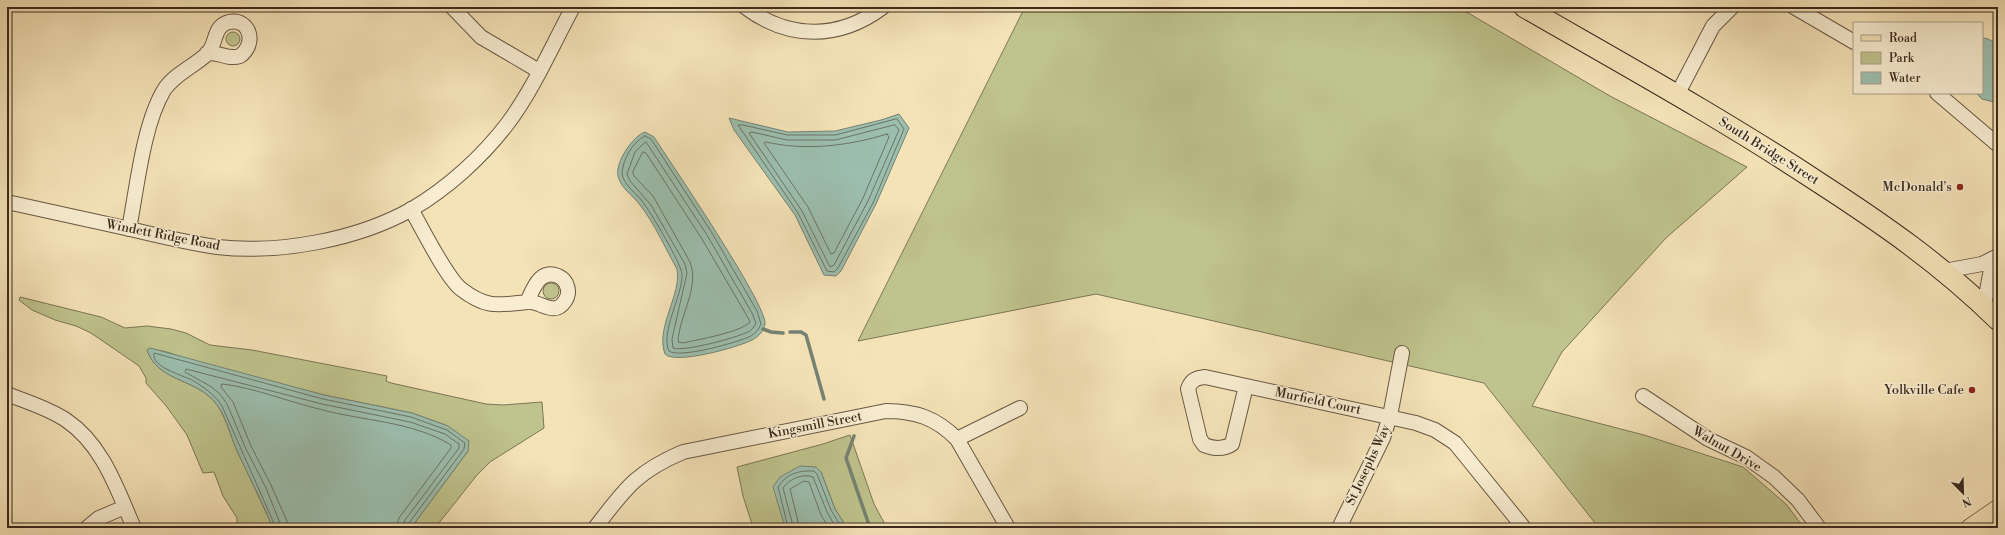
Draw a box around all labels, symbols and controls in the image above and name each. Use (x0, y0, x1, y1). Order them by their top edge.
legend (1853, 22, 1983, 94)
text: Road (1889, 31, 1917, 46)
text: Park (1889, 51, 1915, 66)
text: Water (1888, 71, 1921, 86)
street label: South Bridge Street (1716, 114, 1822, 189)
place label: McDonald's (1882, 179, 1952, 195)
marker: McDonald's (1955, 182, 1965, 192)
street label: Windett Ridge Road (104, 216, 222, 254)
place label: Yolkville Cafe (1883, 382, 1964, 398)
street label: Murfield Court (1274, 384, 1363, 418)
marker: Yolkville Cafe (1967, 385, 1977, 395)
street label: Kingsmill Street (767, 408, 864, 442)
street label: St Josephs Way (1342, 421, 1394, 508)
street label: Walnut Drive (1689, 422, 1765, 475)
north arrow (1943, 473, 1983, 513)
text: N (1960, 493, 1973, 510)

